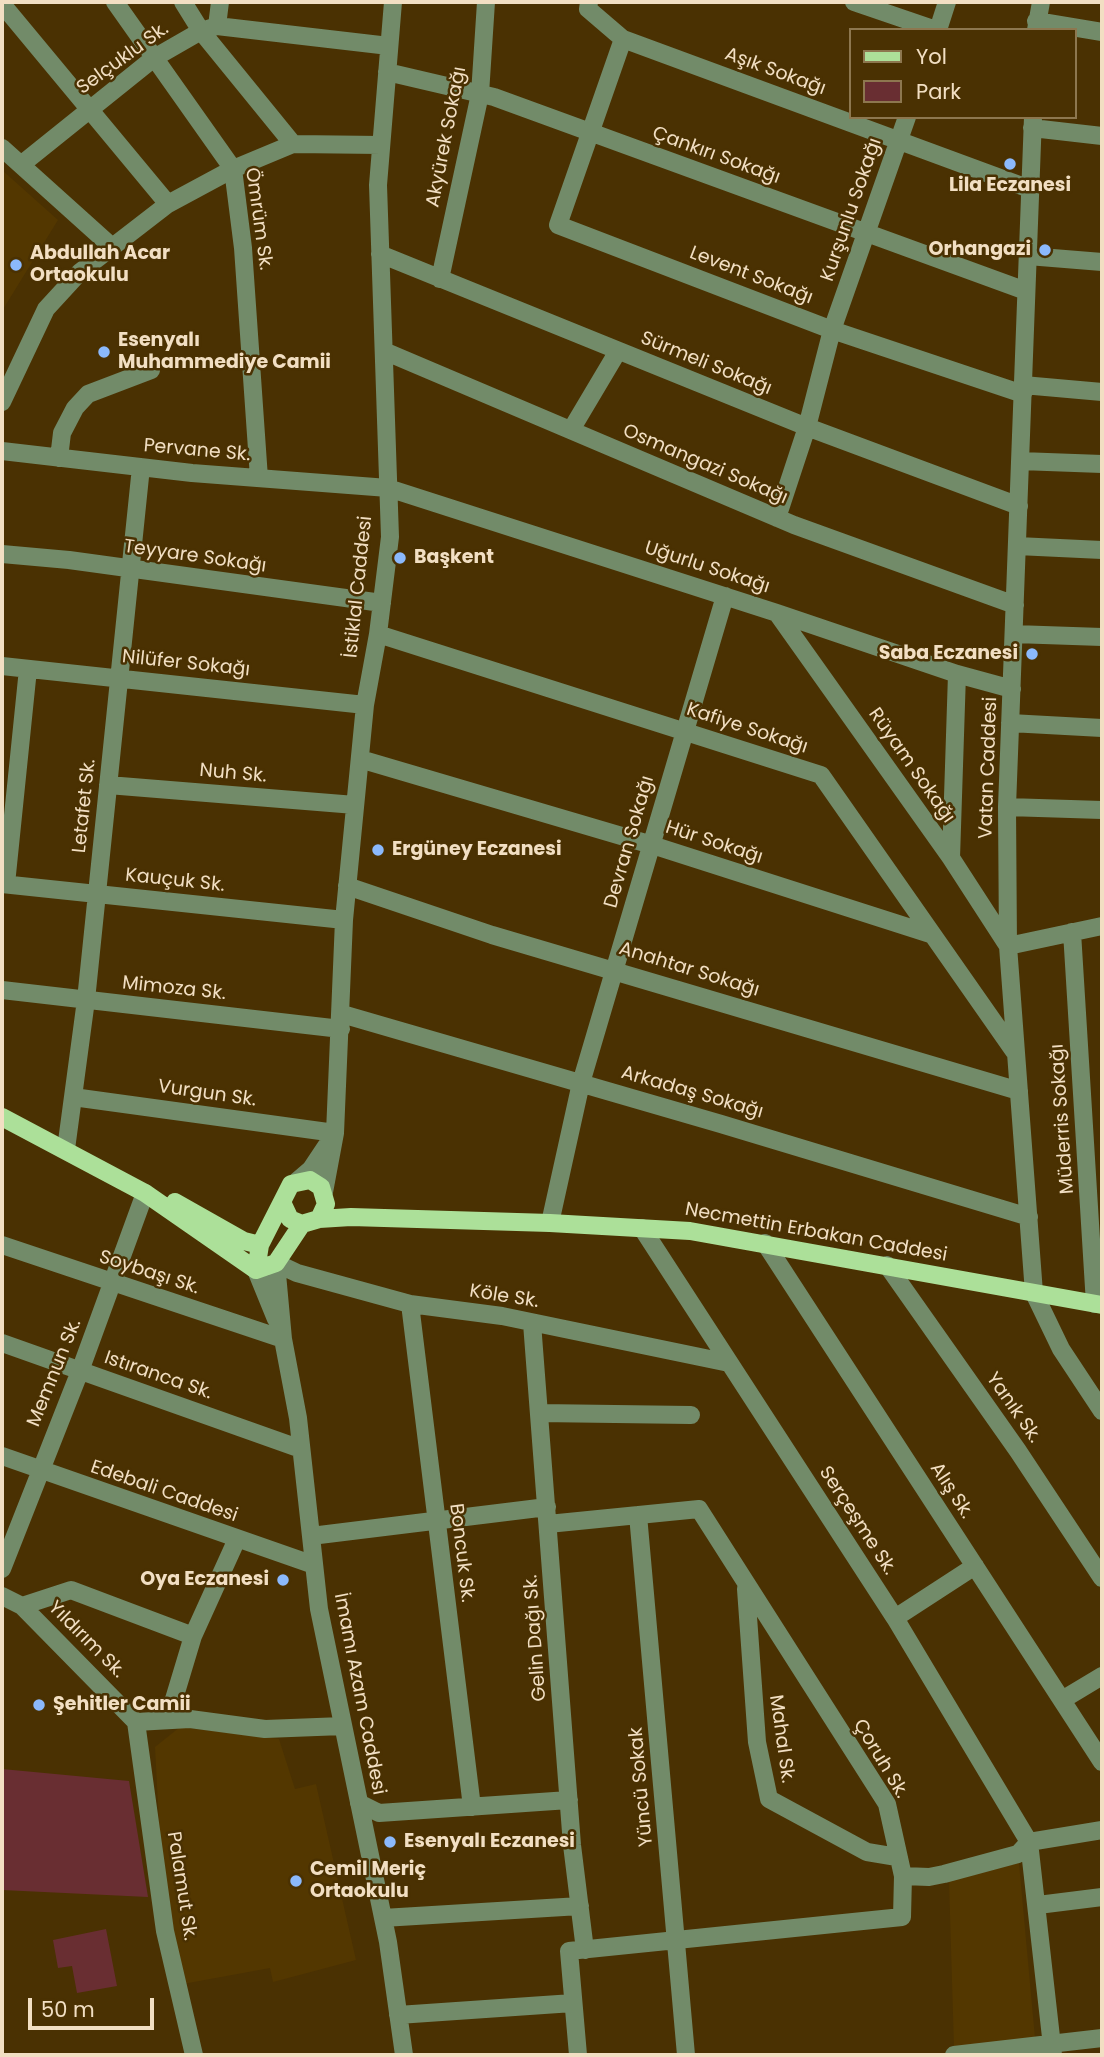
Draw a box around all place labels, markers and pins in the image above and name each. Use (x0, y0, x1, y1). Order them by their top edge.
marker: Lila Eczanesi (1002, 156, 1018, 172)
place label: Lila Eczanesi (949, 175, 1071, 197)
place label: Orhangazi (929, 239, 1031, 261)
marker: Orhangazi (1037, 242, 1053, 258)
place label: Abdullah Acar Ortaokulu (30, 243, 170, 287)
marker: Abdullah Acar Ortaokulu (8, 257, 24, 273)
place label: Esenyalı Muhammediye Camii (118, 330, 331, 374)
marker: Esenyalı Muhammediye Camii (96, 344, 112, 360)
place label: Başkent (414, 547, 494, 569)
marker: Başkent (392, 550, 408, 566)
place label: Saba Eczanesi (879, 643, 1018, 665)
marker: Saba Eczanesi (1024, 646, 1040, 662)
place label: Ergüney Eczanesi (392, 839, 561, 861)
marker: Ergüney Eczanesi (370, 842, 386, 858)
place label: Oya Eczanesi (140, 1569, 269, 1591)
marker: Oya Eczanesi (275, 1572, 291, 1588)
place label: Şehitler Camii (53, 1694, 191, 1716)
marker: Şehitler Camii (31, 1697, 47, 1713)
place label: Esenyalı Eczanesi (404, 1831, 575, 1853)
marker: Esenyalı Eczanesi (382, 1834, 398, 1850)
place label: Cemil Meriç Ortaokulu (310, 1859, 426, 1903)
marker: Cemil Meriç Ortaokulu (288, 1873, 304, 1889)

